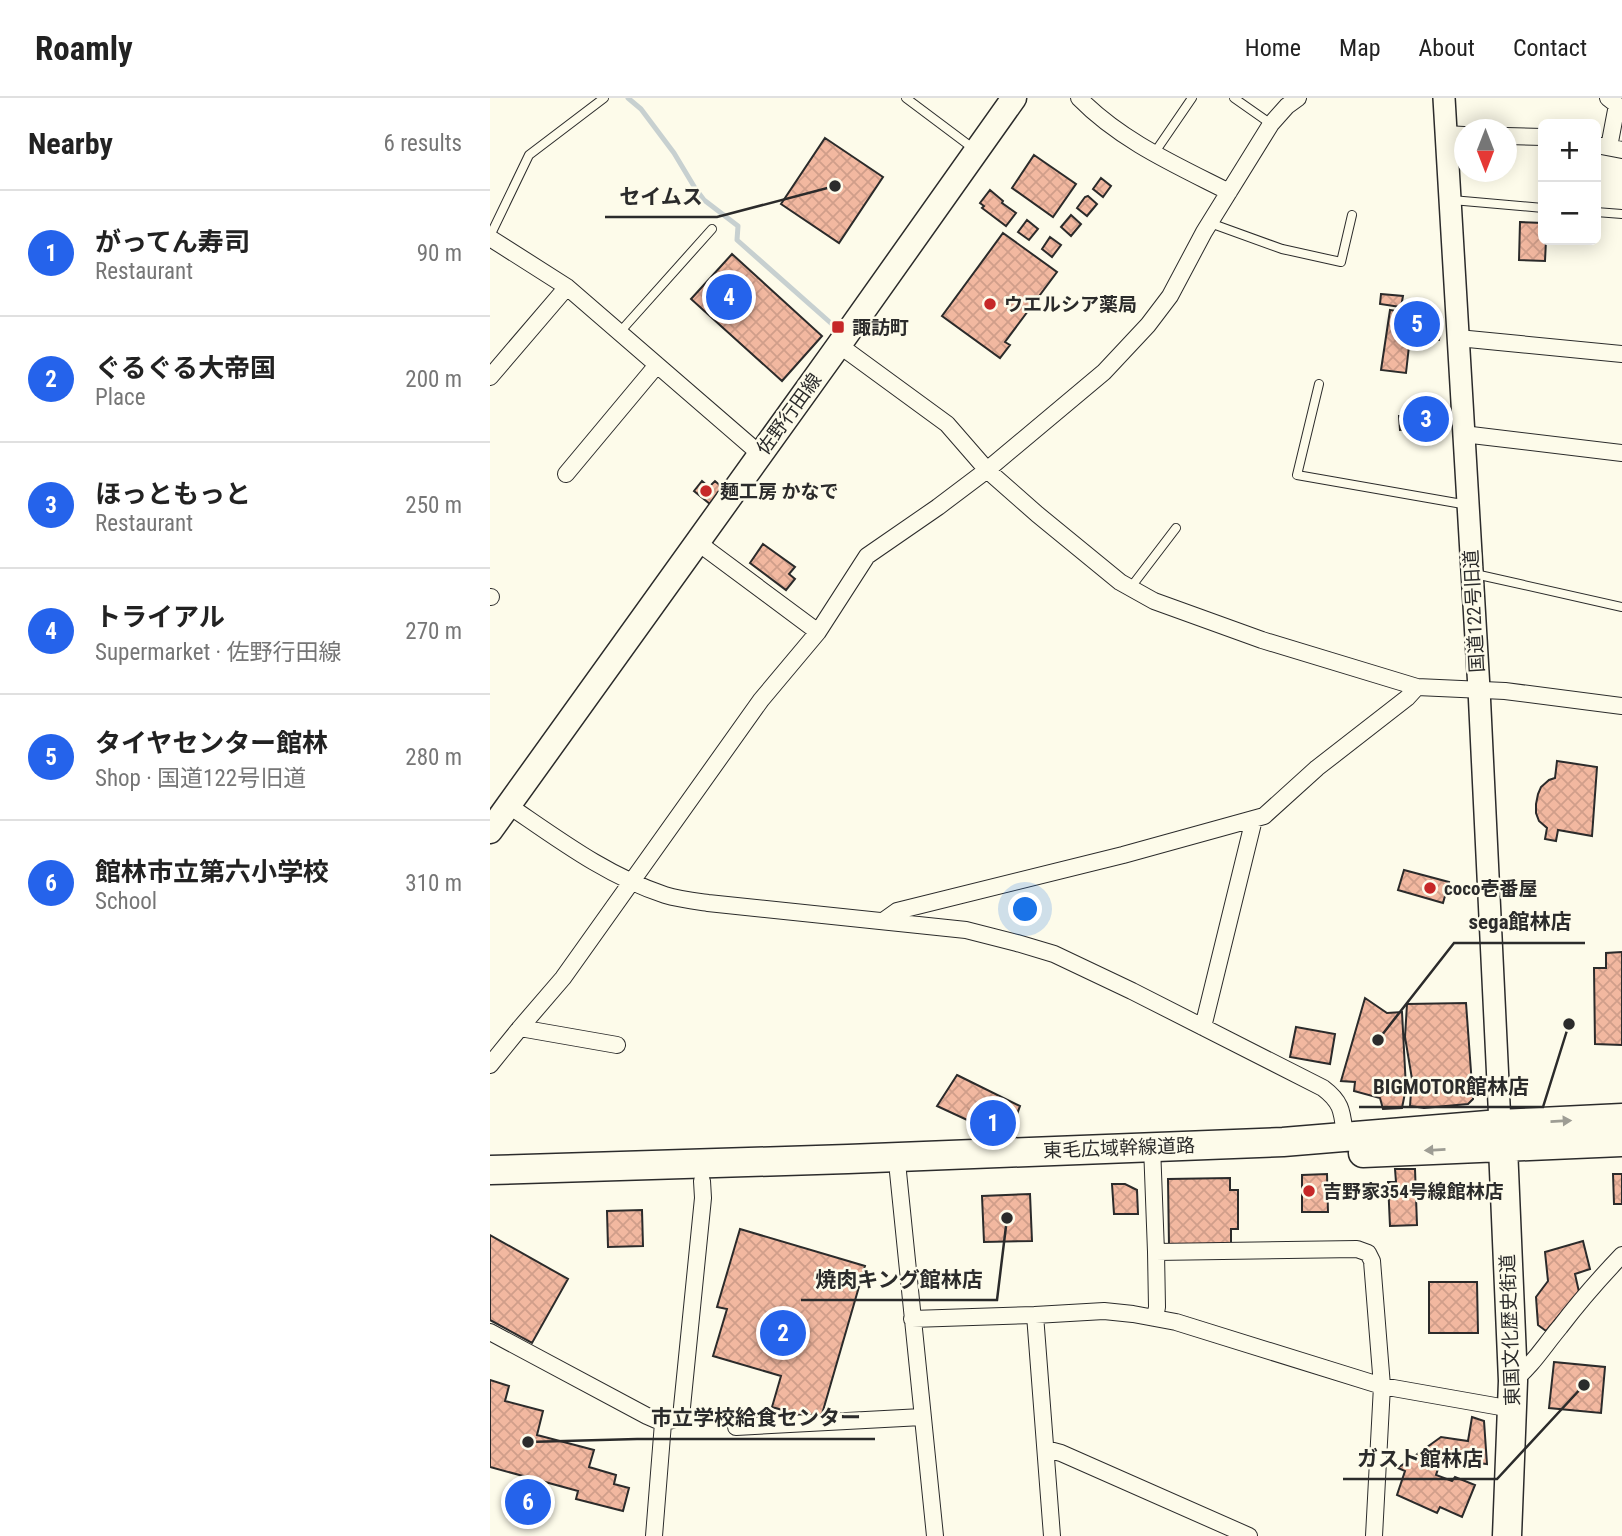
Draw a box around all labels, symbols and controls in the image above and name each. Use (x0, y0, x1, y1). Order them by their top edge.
text: Roamly (35, 29, 133, 68)
text: Home (1245, 34, 1301, 62)
text: Map (1339, 34, 1381, 62)
text: About (1419, 34, 1475, 62)
text: Contact (1513, 34, 1587, 62)
north arrow (1454, 119, 1517, 182)
map controls (1538, 119, 1601, 245)
button: + (1538, 119, 1601, 182)
text: Nearby (28, 126, 113, 161)
text: 6 results (384, 130, 462, 157)
callout: セイムス (605, 175, 717, 217)
button: − (1538, 182, 1601, 245)
text: セイムス (619, 185, 703, 209)
text: がってん寿司 (95, 227, 250, 257)
text: 1 (45, 240, 57, 267)
text: 90 m (417, 240, 462, 267)
text: Restaurant (95, 258, 193, 285)
pin: 4 (706, 271, 752, 323)
place label: ウエルシア薬局 (1004, 293, 1137, 316)
marker: ウエルシア薬局 (982, 296, 998, 312)
pin: 5 (1394, 298, 1440, 350)
place label: 諏訪町 (852, 316, 909, 339)
marker: 諏訪町 (830, 319, 846, 335)
text: ぐるぐる大帝国 (95, 353, 276, 383)
text: 2 (45, 366, 57, 393)
text: 200 m (405, 366, 462, 393)
street label: 佐野行田線 (752, 369, 826, 459)
text: Place (95, 384, 145, 411)
pin: 3 (1403, 393, 1449, 445)
text: ほっともっと (95, 479, 251, 509)
place label: 麺工房 かなで (720, 480, 838, 503)
marker: 麺工房 かなで (698, 483, 714, 499)
text: 3 (45, 492, 57, 519)
text: 250 m (405, 492, 462, 519)
text: Restaurant (95, 510, 193, 537)
street label: 国道122号旧道 (1459, 549, 1489, 673)
text: トライアル (95, 602, 225, 632)
text: 4 (45, 618, 57, 645)
text: 270 m (405, 618, 462, 645)
text: Supermarket · 佐野行田線 (95, 639, 341, 666)
text: タイヤセンター館林 (95, 728, 328, 758)
text: 5 (45, 744, 57, 771)
text: 280 m (405, 744, 462, 771)
text: Shop · 国道122号旧道 (95, 765, 306, 792)
text: 館林市立第六小学校 (95, 857, 329, 887)
text: 6 (45, 870, 57, 897)
text: 310 m (405, 870, 462, 897)
place label: coco壱番屋 (1444, 877, 1537, 900)
marker: coco壱番屋 (1422, 880, 1438, 896)
text: School (95, 888, 157, 915)
your location (1008, 892, 1042, 926)
callout: sega館林店 (1454, 901, 1585, 943)
text: sega館林店 (1468, 910, 1572, 934)
callout: BIGMOTOR館林店 (1359, 1065, 1543, 1107)
text: BIGMOTOR館林店 (1373, 1075, 1529, 1099)
pin: 1 (970, 1097, 1016, 1149)
one-way arrow (1550, 1116, 1572, 1127)
street label: 東毛広域幹線道路 (1043, 1134, 1195, 1162)
one-way arrow (1423, 1144, 1445, 1155)
place label: 吉野家354号線館林店 (1323, 1180, 1504, 1203)
marker: 吉野家354号線館林店 (1301, 1183, 1317, 1199)
street label: 東国文化歴史街道 (1496, 1254, 1524, 1406)
callout: 焼肉キング館林店 (801, 1258, 997, 1300)
text: 焼肉キング館林店 (815, 1268, 983, 1292)
pin: 2 (760, 1307, 806, 1359)
callout: 市立学校給食センター (637, 1397, 875, 1439)
text: 市立学校給食センター (651, 1406, 861, 1430)
callout: ガスト館林店 (1343, 1437, 1497, 1479)
text: ガスト館林店 (1357, 1447, 1483, 1471)
pin: 6 (505, 1476, 551, 1528)

